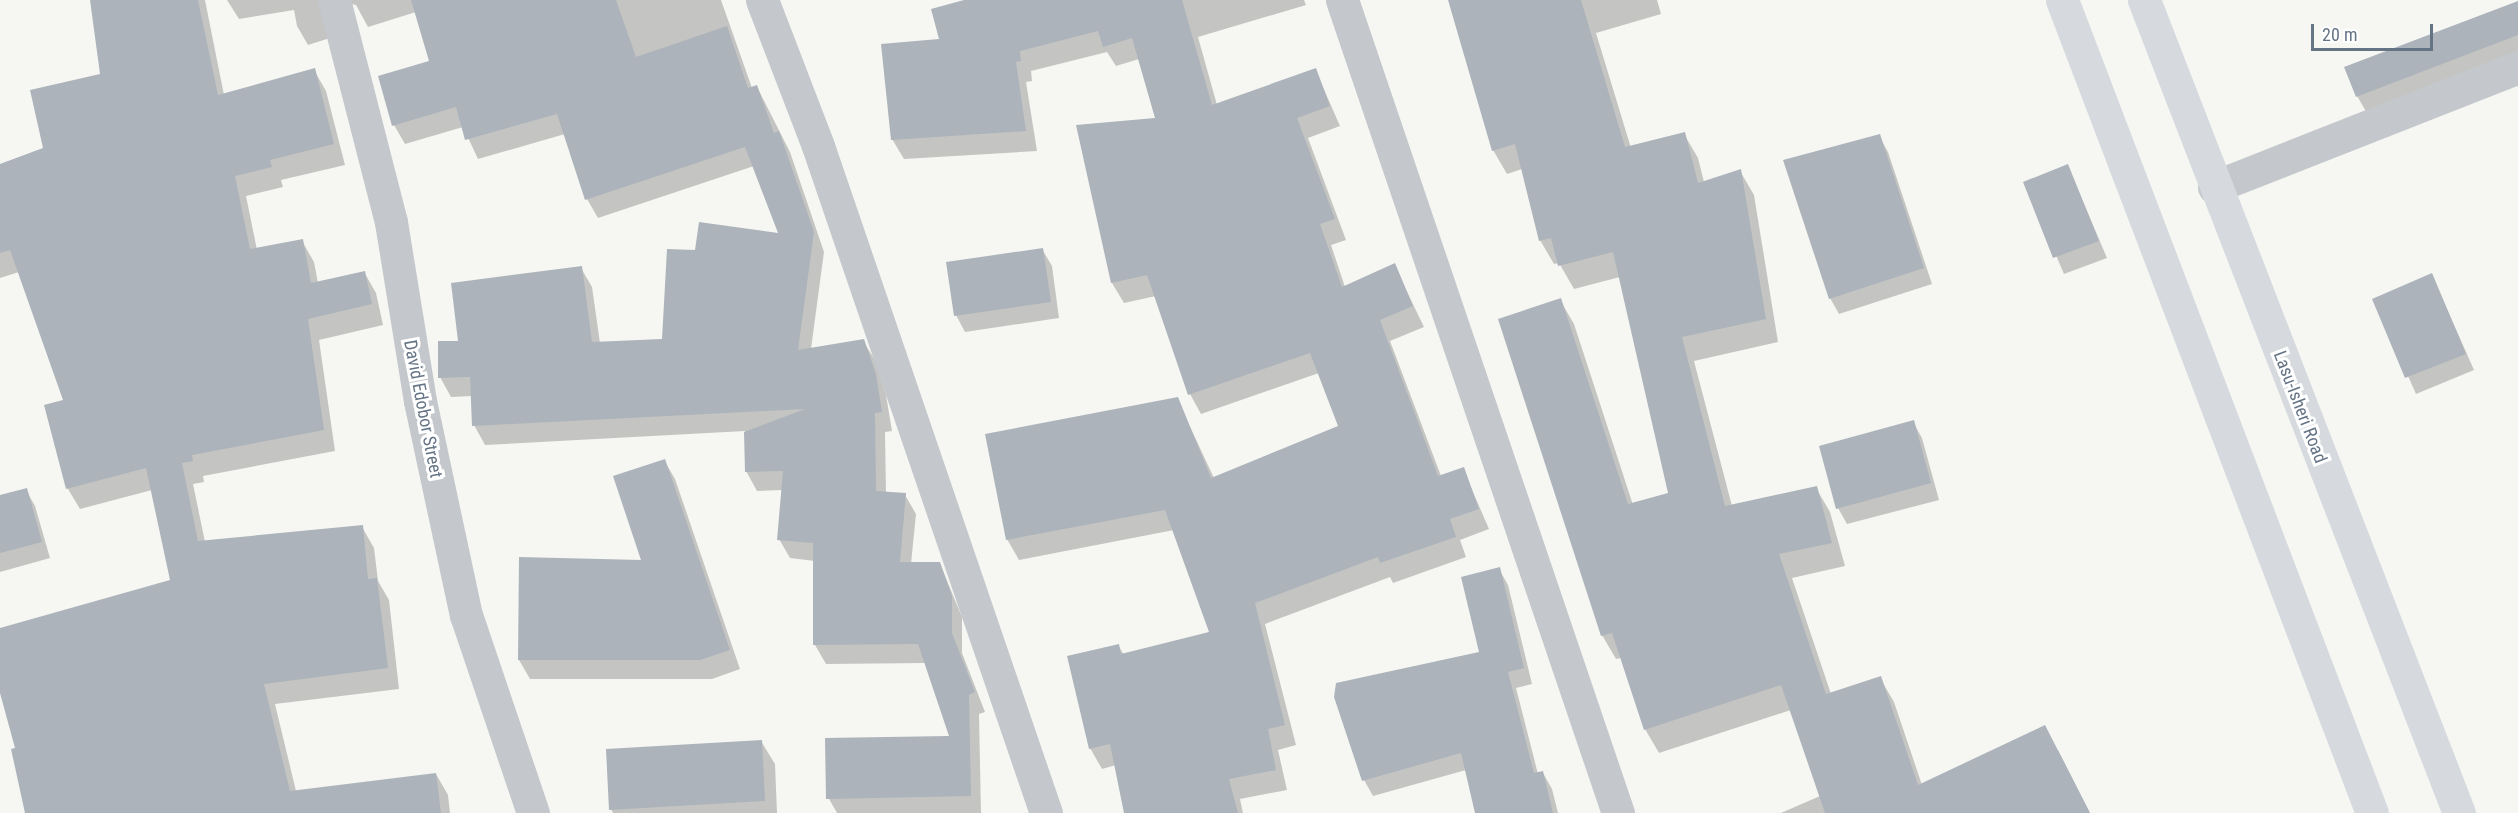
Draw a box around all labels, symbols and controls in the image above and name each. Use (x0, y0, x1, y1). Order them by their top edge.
scale bar (2314, 12, 2436, 50)
text: 20 m (2322, 24, 2357, 45)
street label: David Edobor Street (399, 338, 447, 480)
street label: Lasu-Isheri Road (2269, 348, 2331, 466)

